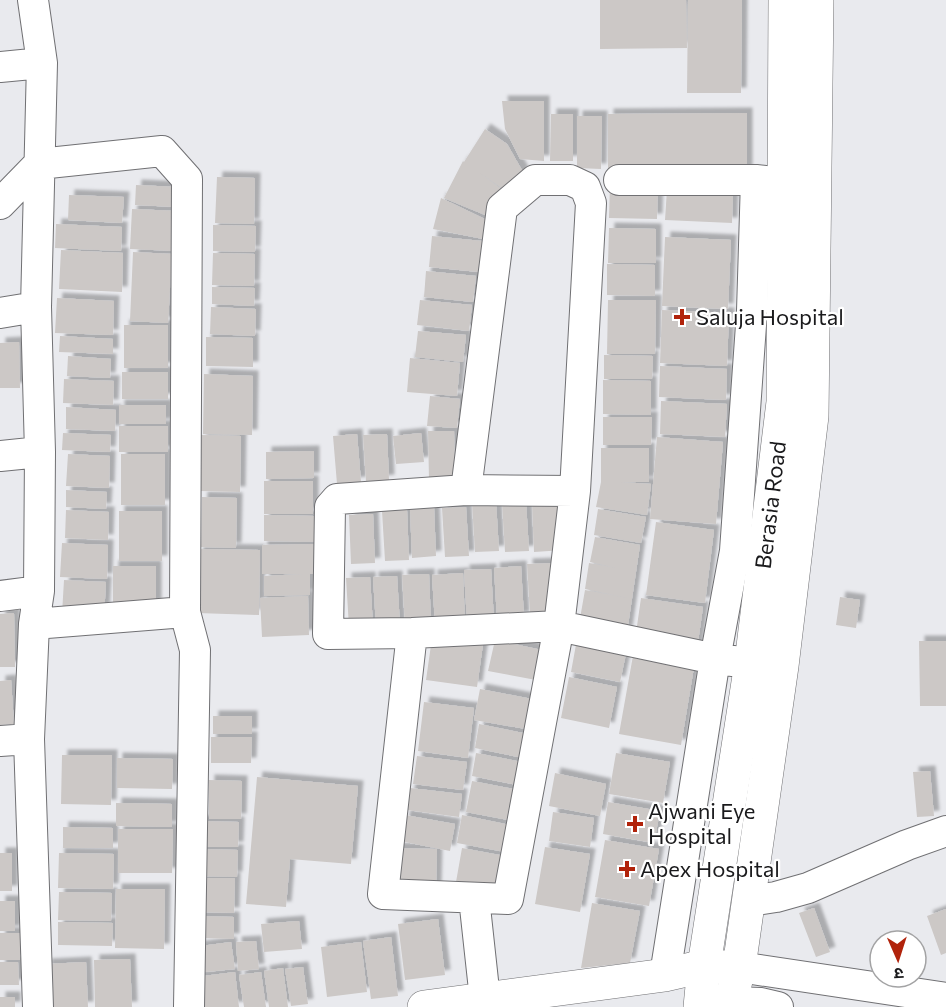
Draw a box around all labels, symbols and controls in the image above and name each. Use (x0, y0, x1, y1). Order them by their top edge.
place label: Saluja Hospital (696, 303, 844, 330)
marker: Saluja Hospital (673, 308, 691, 326)
street label: Berasia Road (749, 439, 791, 570)
place label: Ajwani Eye Hospital (648, 797, 755, 849)
marker: Ajwani Eye Hospital (626, 815, 644, 833)
place label: Apex Hospital (640, 855, 780, 882)
marker: Apex Hospital (618, 860, 636, 878)
north arrow (868, 929, 928, 989)
text: उ (893, 965, 904, 984)

